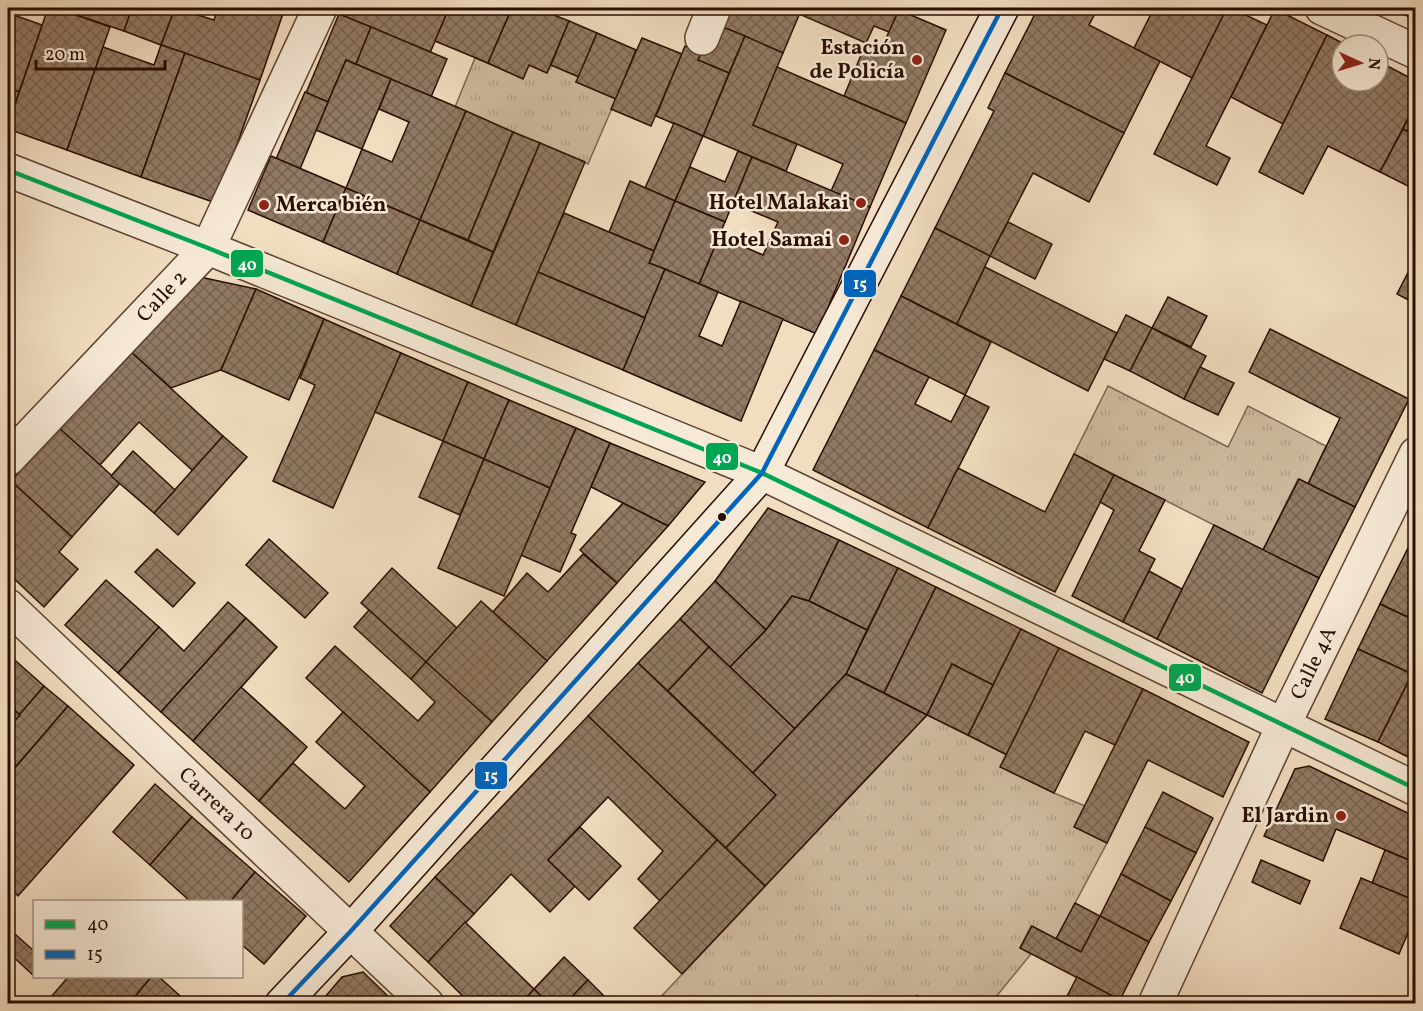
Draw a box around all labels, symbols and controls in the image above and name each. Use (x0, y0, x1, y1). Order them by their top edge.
scale bar (36, 33, 165, 71)
north arrow (1330, 33, 1390, 93)
place label: Estación de Policía (809, 34, 905, 87)
text: 20 m (45, 43, 85, 68)
marker: Estación de Policía (910, 53, 924, 67)
text: N (1362, 57, 1384, 71)
place label: Hotel Malakai (709, 189, 849, 218)
place label: Merca bién (276, 191, 386, 220)
marker: Hotel Malakai (854, 196, 868, 210)
marker: Merca bién (257, 198, 271, 212)
place label: Hotel Samai (711, 226, 832, 255)
marker: Hotel Samai (837, 233, 851, 247)
line badge: 40 (230, 249, 264, 278)
text: 40 (237, 255, 257, 277)
street label: Calle 2 (130, 264, 194, 329)
line badge: 15 (843, 269, 877, 298)
text: 15 (853, 274, 867, 296)
line badge: 40 (705, 442, 739, 471)
text: 40 (712, 448, 732, 470)
unlabelled marker (716, 511, 728, 523)
street label: Calle 4A (1284, 621, 1344, 705)
line badge: 40 (1168, 663, 1202, 692)
text: 40 (1175, 668, 1195, 690)
street label: Carrera 10 (172, 761, 262, 848)
line badge: 15 (474, 761, 508, 790)
text: 15 (484, 766, 498, 788)
place label: El Jardin (1241, 802, 1329, 831)
marker: El Jardin (1334, 809, 1348, 823)
legend (33, 900, 243, 978)
text: 40 (87, 913, 108, 938)
text: 15 (87, 943, 103, 968)

